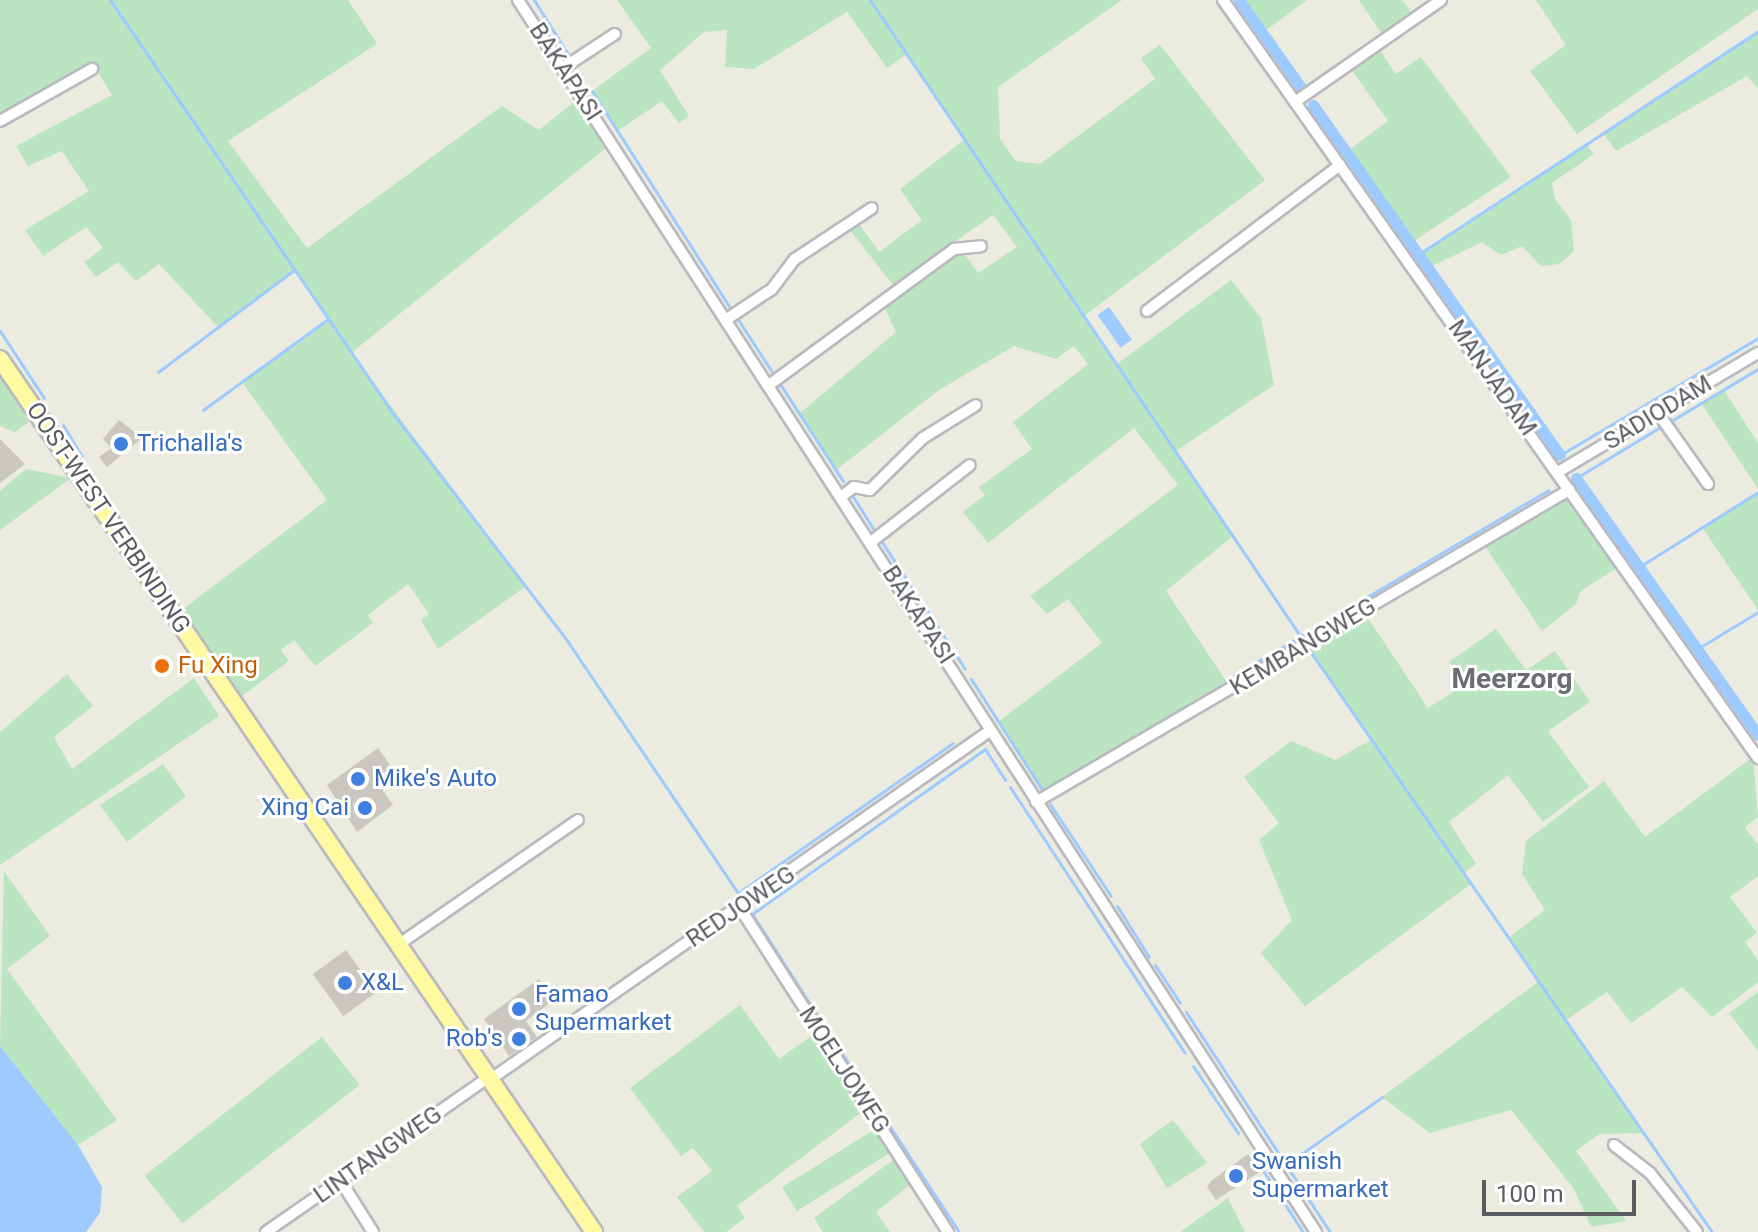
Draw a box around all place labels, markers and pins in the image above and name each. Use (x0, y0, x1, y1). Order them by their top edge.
place label: Trichalla's (137, 430, 243, 458)
marker: Trichalla's (112, 435, 130, 453)
place label: Fu Xing (178, 652, 258, 680)
marker: Fu Xing (153, 657, 171, 675)
place label: Mike's Auto (374, 765, 497, 793)
marker: Mike's Auto (349, 770, 367, 788)
place label: Xing Cai (261, 794, 349, 822)
marker: Xing Cai (356, 799, 374, 817)
place label: X&L (361, 969, 404, 997)
marker: X&L (336, 974, 354, 992)
place label: Famao Supermarket (535, 981, 672, 1037)
marker: Famao Supermarket (510, 1000, 528, 1018)
place label: Rob's (446, 1025, 503, 1053)
marker: Rob's (510, 1030, 528, 1048)
place label: Swanish Supermarket (1252, 1148, 1389, 1204)
marker: Swanish Supermarket (1227, 1167, 1245, 1185)

